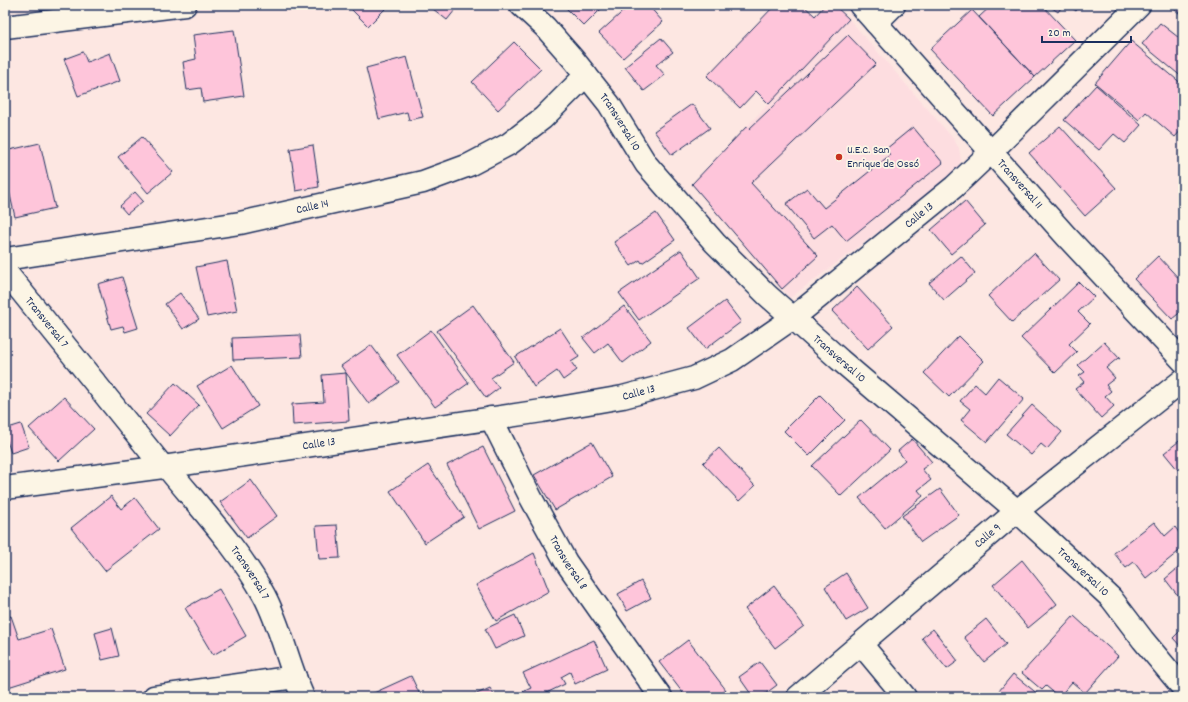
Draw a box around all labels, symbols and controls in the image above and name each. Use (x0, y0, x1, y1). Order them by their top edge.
scale bar (1042, 18, 1131, 44)
text: 20 m (1048, 25, 1071, 42)
street label: Transversal 10 (595, 90, 645, 155)
place label: U.E.C. San Enrique de Ossó (847, 142, 919, 173)
marker: U.E.C. San Enrique de Ossó (834, 152, 844, 162)
street label: Transversal 11 (993, 155, 1047, 213)
street label: Calle 14 (295, 195, 330, 219)
street label: Calle 13 (901, 198, 937, 232)
street label: Transversal 7 (21, 293, 72, 352)
street label: Transversal 10 (809, 331, 869, 387)
street label: Calle 13 (620, 380, 657, 405)
street label: Calle 13 (301, 433, 337, 455)
street label: Calle 9 (971, 519, 1005, 552)
street label: Transversal 8 (545, 532, 592, 593)
street label: Transversal 7 (226, 543, 274, 603)
street label: Transversal 10 (1053, 544, 1113, 601)

